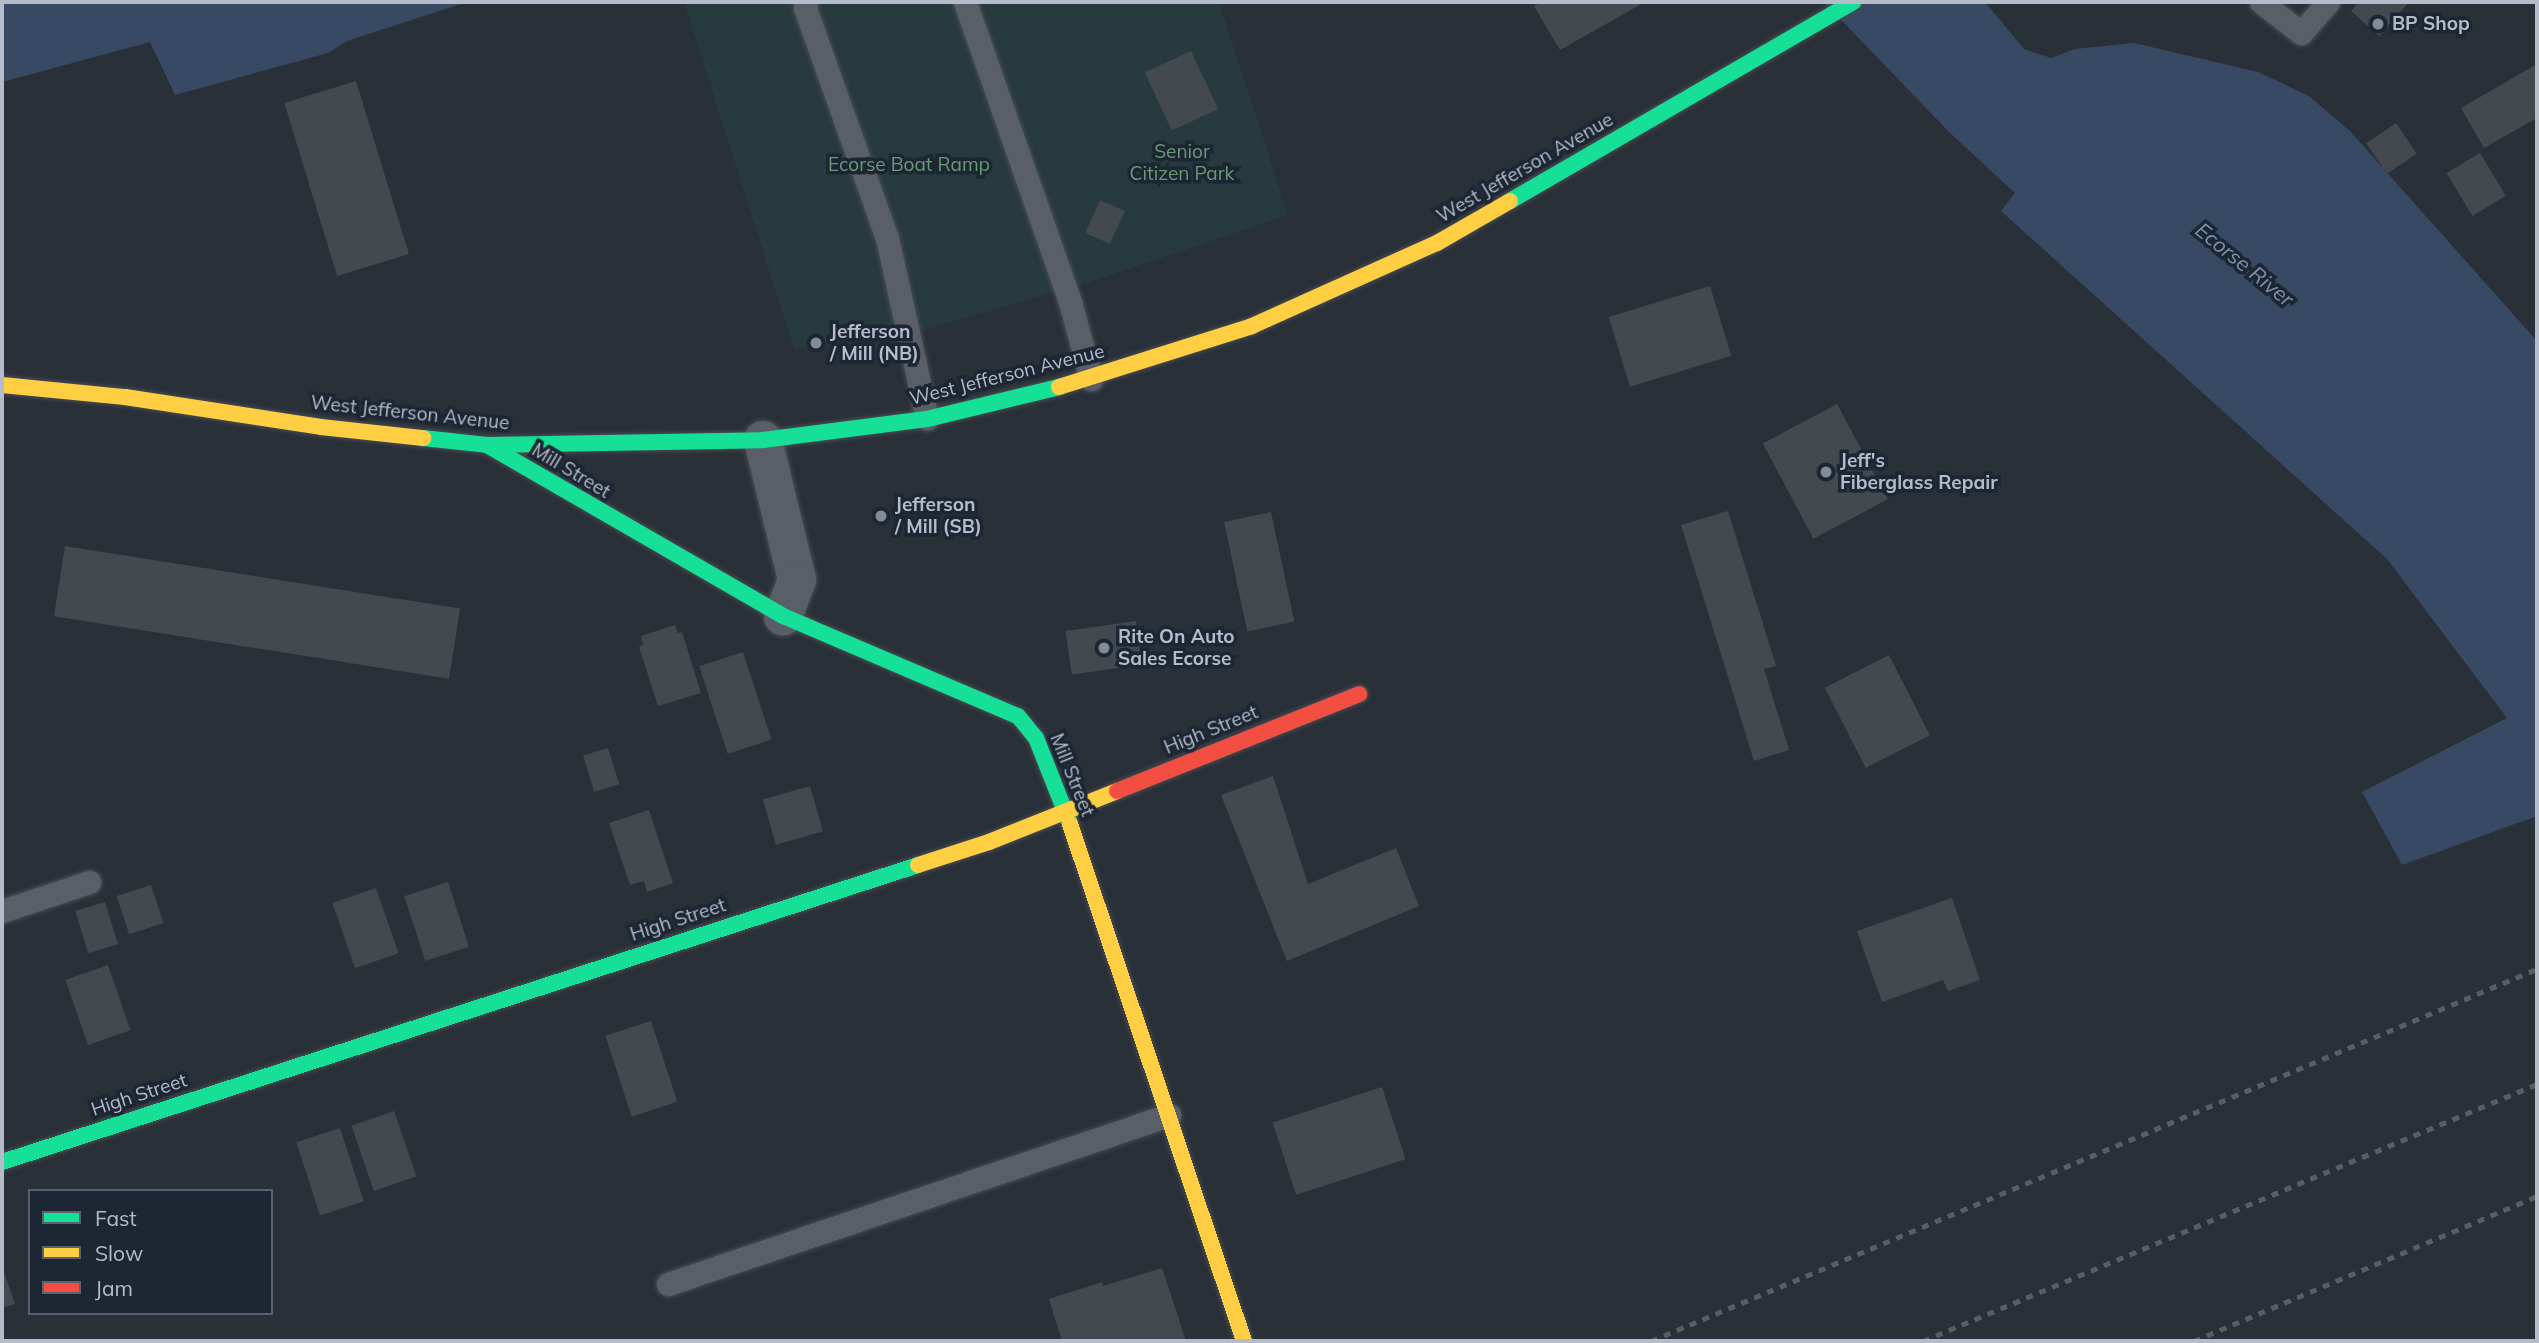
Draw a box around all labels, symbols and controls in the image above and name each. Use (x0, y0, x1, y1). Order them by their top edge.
place label: BP Shop (2392, 13, 2470, 35)
marker: BP Shop (2370, 16, 2386, 32)
street label: West Jefferson Avenue (1433, 108, 1617, 228)
park label: Senior Citizen Park (1130, 141, 1234, 185)
park label: Ecorse Boat Ramp (828, 154, 990, 176)
water label: Ecorse River (2191, 217, 2299, 311)
place label: Jefferson / Mill (NB) (830, 321, 919, 365)
marker: Jefferson / Mill (NB) (808, 335, 824, 351)
street label: West Jefferson Avenue (907, 340, 1107, 410)
street label: West Jefferson Avenue (309, 391, 511, 435)
street label: Mill Street (528, 439, 614, 503)
place label: Jeff's Fiberglass Repair (1840, 450, 1998, 494)
marker: Jeff's Fiberglass Repair (1818, 464, 1834, 480)
place label: Jefferson / Mill (SB) (895, 494, 982, 538)
marker: Jefferson / Mill (SB) (873, 508, 889, 524)
place label: Rite On Auto Sales Ecorse (1118, 626, 1235, 670)
marker: Rite On Auto Sales Ecorse (1096, 640, 1112, 656)
street label: High Street (1161, 701, 1261, 759)
street label: Mill Street (1045, 730, 1099, 820)
street label: High Street (627, 894, 729, 946)
street label: High Street (88, 1069, 190, 1121)
legend (28, 1189, 273, 1315)
text: Fast (95, 1205, 137, 1231)
text: Slow (95, 1240, 143, 1266)
text: Jam (95, 1275, 133, 1301)

